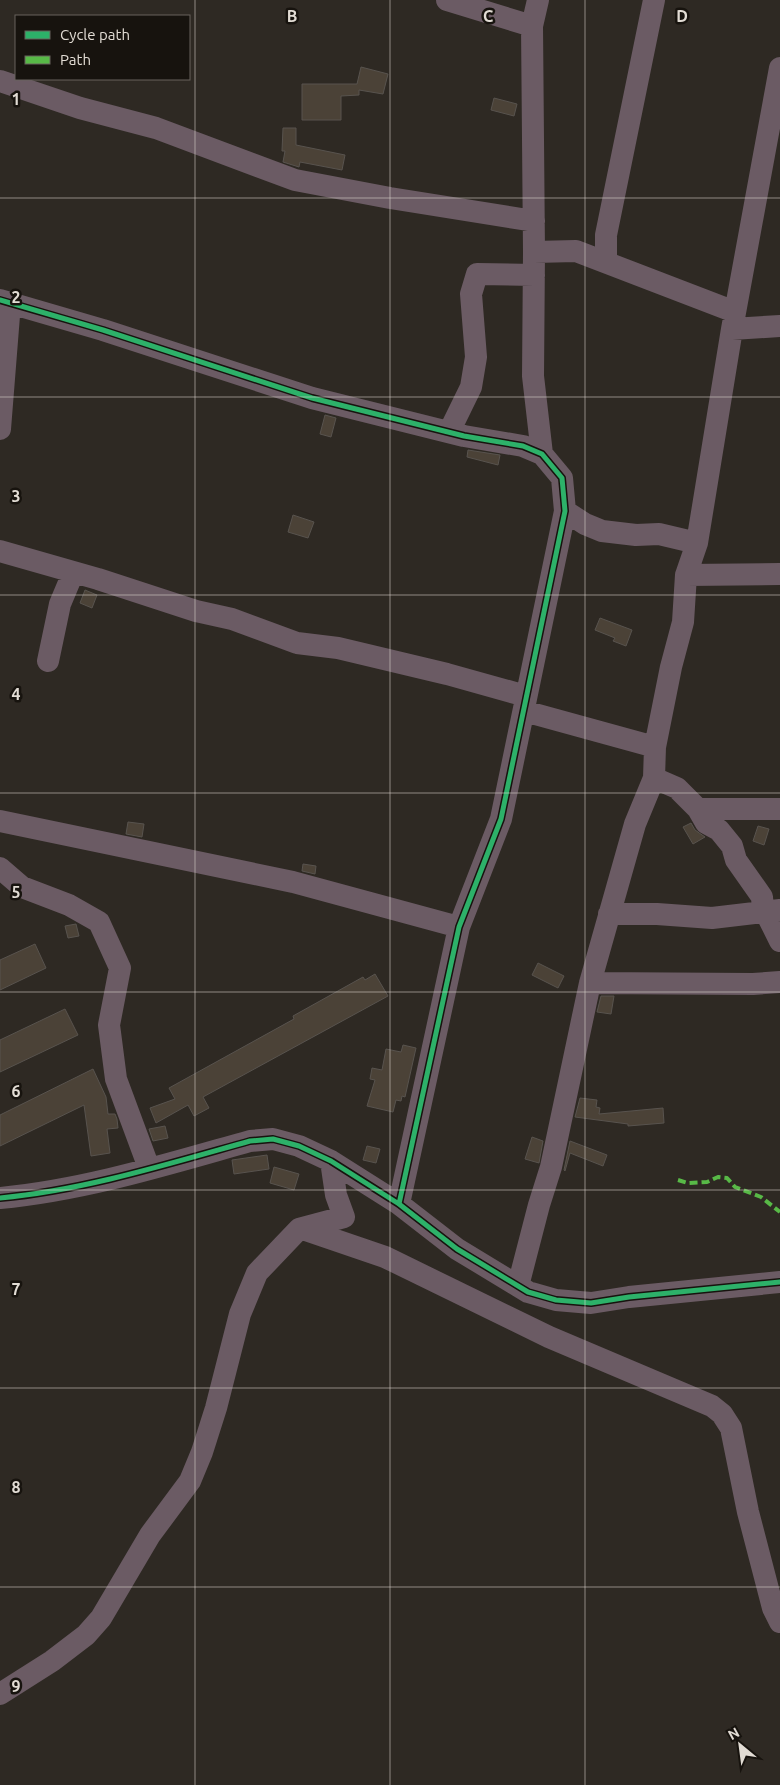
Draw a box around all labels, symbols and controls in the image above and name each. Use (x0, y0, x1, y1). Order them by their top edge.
text: B (287, 7, 297, 25)
text: C (483, 7, 493, 25)
text: D (676, 7, 688, 25)
legend (15, 15, 190, 80)
text: Cycle path (60, 26, 130, 43)
text: Path (60, 51, 91, 68)
text: 1 (11, 90, 21, 108)
text: 2 (11, 288, 21, 306)
text: 3 (11, 487, 21, 505)
text: 4 (11, 685, 21, 703)
text: 5 (11, 883, 21, 901)
text: 6 (11, 1082, 21, 1100)
text: 7 (11, 1280, 21, 1298)
text: 8 (11, 1478, 21, 1496)
text: 9 (11, 1677, 21, 1695)
north arrow (715, 1720, 765, 1770)
text: N (725, 1724, 742, 1743)

